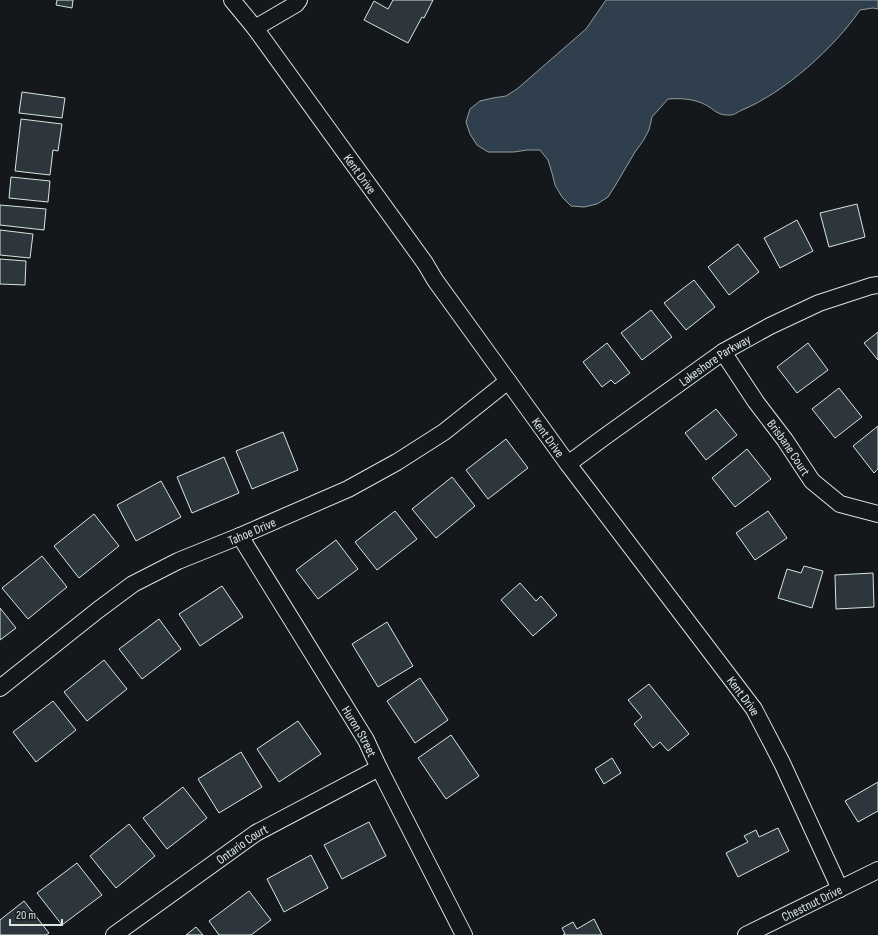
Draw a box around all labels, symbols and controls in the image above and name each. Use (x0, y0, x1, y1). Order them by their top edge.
street label: Kent Drive (340, 151, 379, 197)
street label: Lakeshore Parkway (676, 331, 754, 390)
street label: Kent Drive (528, 415, 568, 461)
street label: Brisbane Court (763, 417, 813, 479)
street label: Tahoe Drive (226, 514, 278, 549)
street label: Kent Drive (723, 673, 763, 718)
street label: Huron Street (338, 703, 380, 759)
street label: Ontario Court (213, 821, 271, 868)
street label: Chestnut Drive (779, 882, 845, 925)
scale bar (10, 901, 62, 927)
text: 20 m (16, 908, 36, 923)

